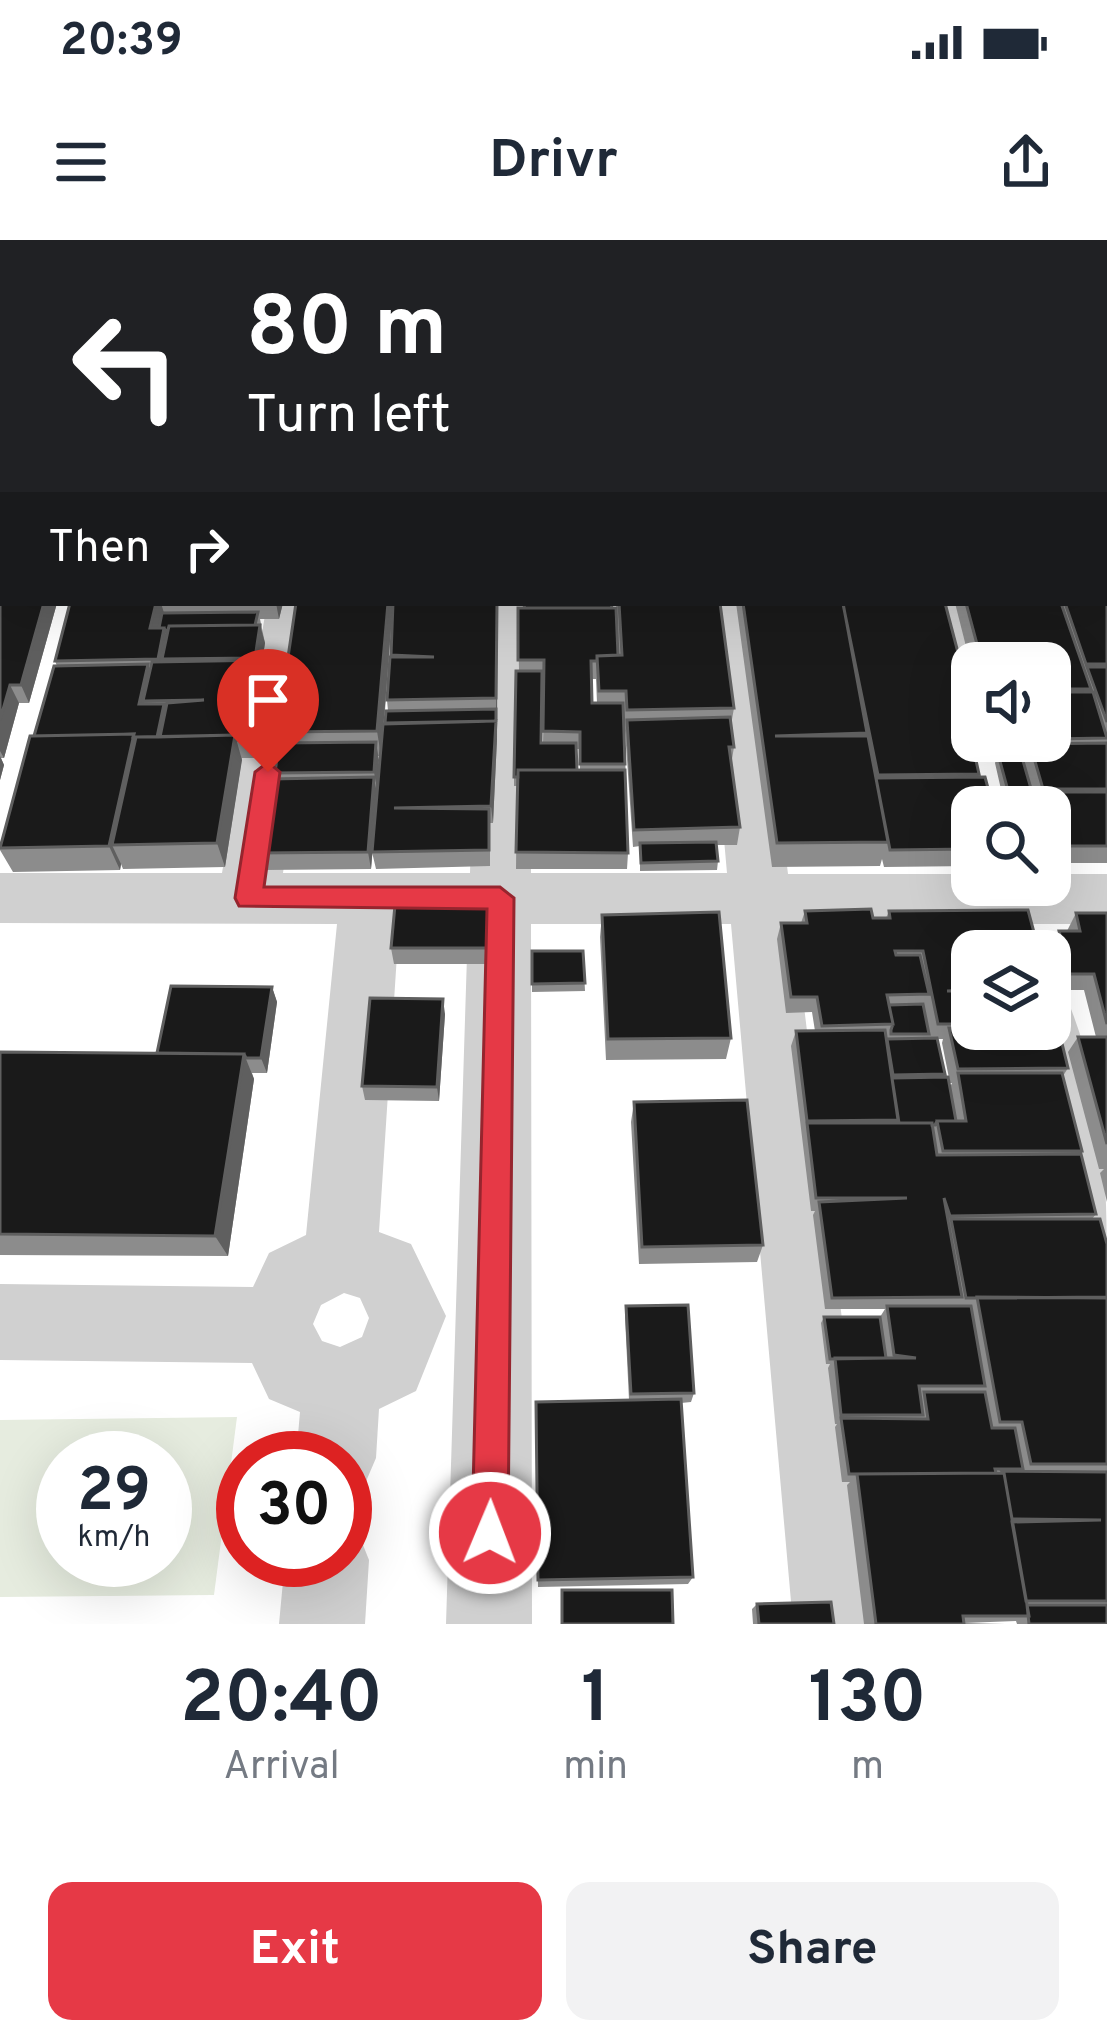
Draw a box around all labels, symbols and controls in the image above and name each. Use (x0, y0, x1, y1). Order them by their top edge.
text: 20:39 (60, 14, 183, 71)
text: Drivr (489, 128, 618, 197)
icon: menu (48, 129, 114, 195)
icon: share (993, 129, 1059, 195)
text: 80 m (246, 279, 447, 385)
icon: left (48, 288, 204, 444)
text: Turn left (246, 383, 451, 452)
icon: right (174, 516, 240, 582)
text: Then (48, 521, 150, 578)
map controls (951, 642, 1071, 1050)
button: sound (951, 642, 1071, 762)
pin (217, 649, 319, 772)
icon: arrive (235, 667, 301, 733)
button: search (951, 786, 1071, 906)
button: layers (951, 930, 1071, 1050)
speed limit sign: 30 (216, 1431, 372, 1587)
text: 29 (77, 1456, 151, 1532)
position arrow (427, 1470, 553, 1596)
text: km/h (78, 1520, 150, 1557)
text: 20:40 (180, 1656, 383, 1748)
text: 1 (581, 1656, 610, 1748)
text: 130 (808, 1656, 927, 1748)
text: Arrival (223, 1744, 340, 1793)
text: min (563, 1744, 628, 1793)
text: m (851, 1744, 884, 1793)
button: Exit (48, 1882, 542, 2020)
button: Share (566, 1882, 1059, 2020)

